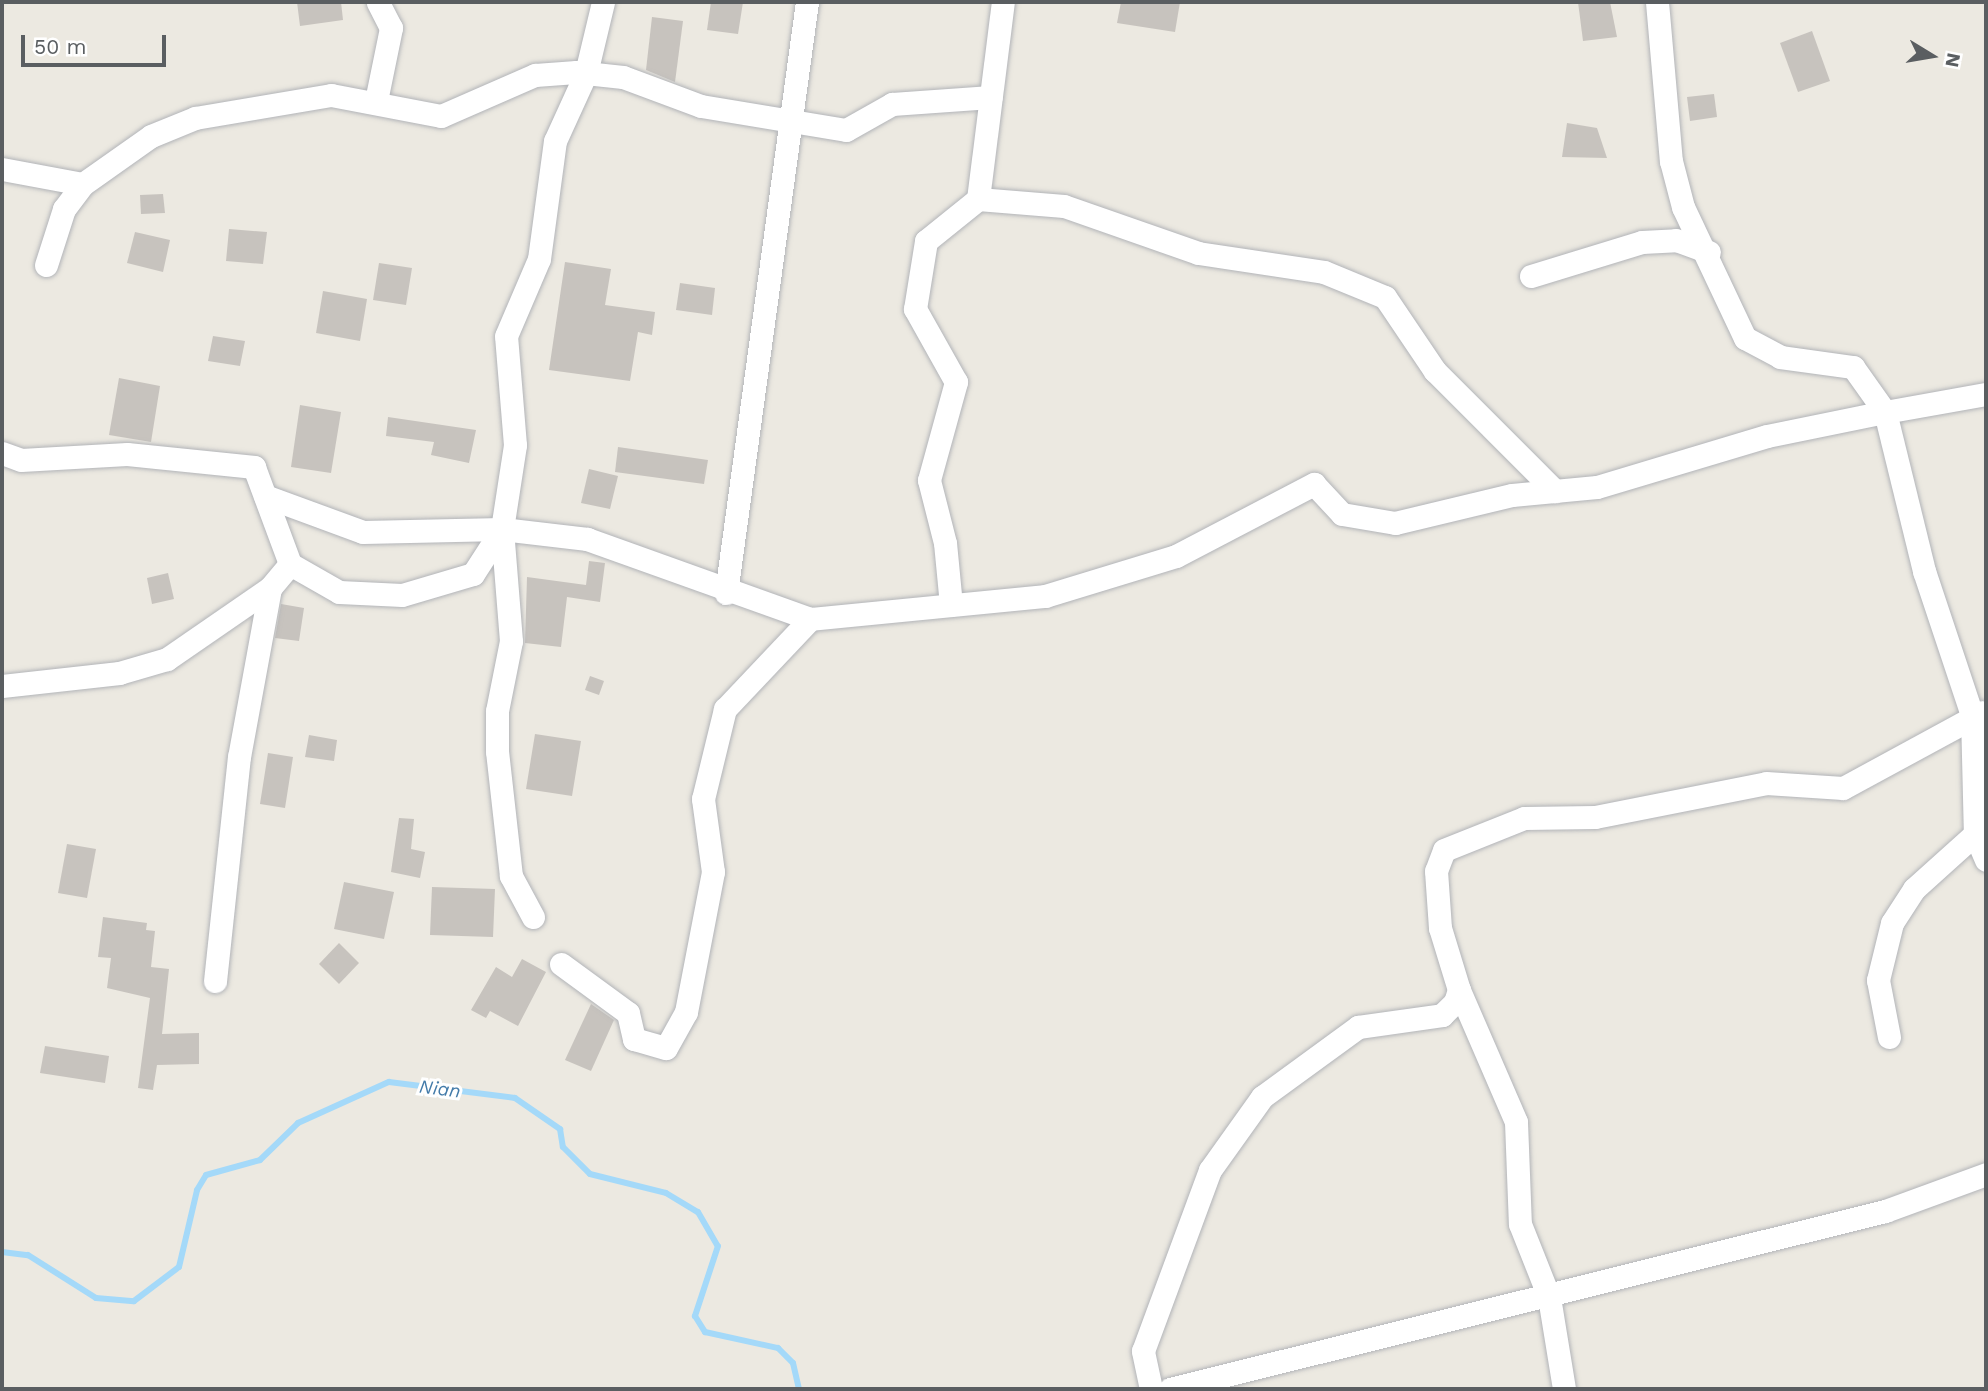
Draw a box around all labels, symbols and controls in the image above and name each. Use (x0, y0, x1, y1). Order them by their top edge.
scale bar (24, 21, 170, 65)
north arrow (1897, 21, 1967, 91)
text: 50 m (34, 34, 86, 59)
text: N (1940, 51, 1966, 69)
water label: Nian (418, 1075, 462, 1103)

